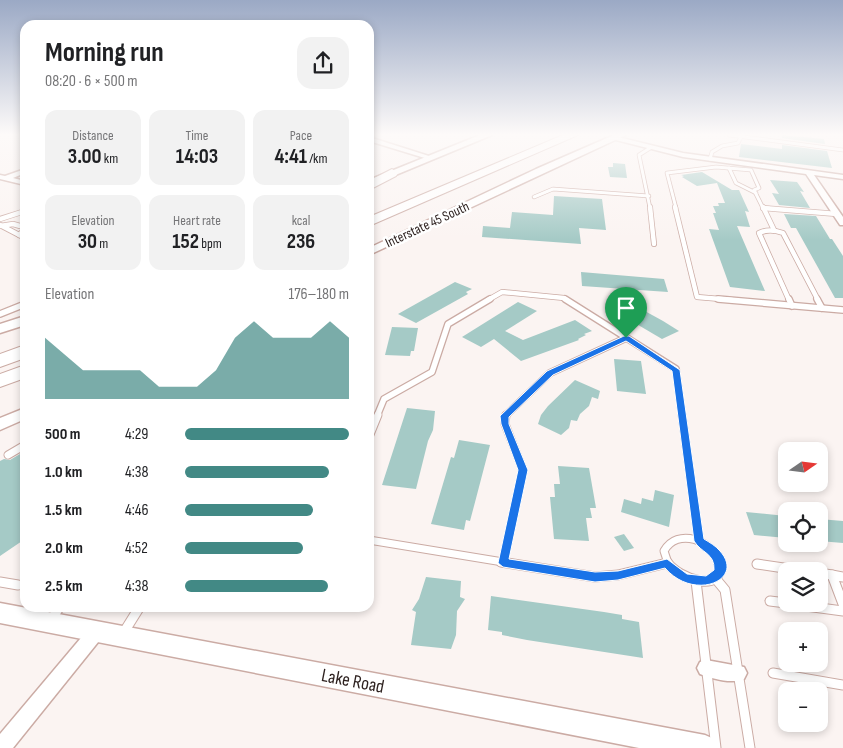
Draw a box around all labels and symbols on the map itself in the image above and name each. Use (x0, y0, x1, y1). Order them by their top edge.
street label: Interstate 45 South (382, 198, 472, 251)
pin (605, 287, 647, 338)
north arrow (778, 442, 828, 492)
street label: Lake Road (319, 664, 386, 699)

